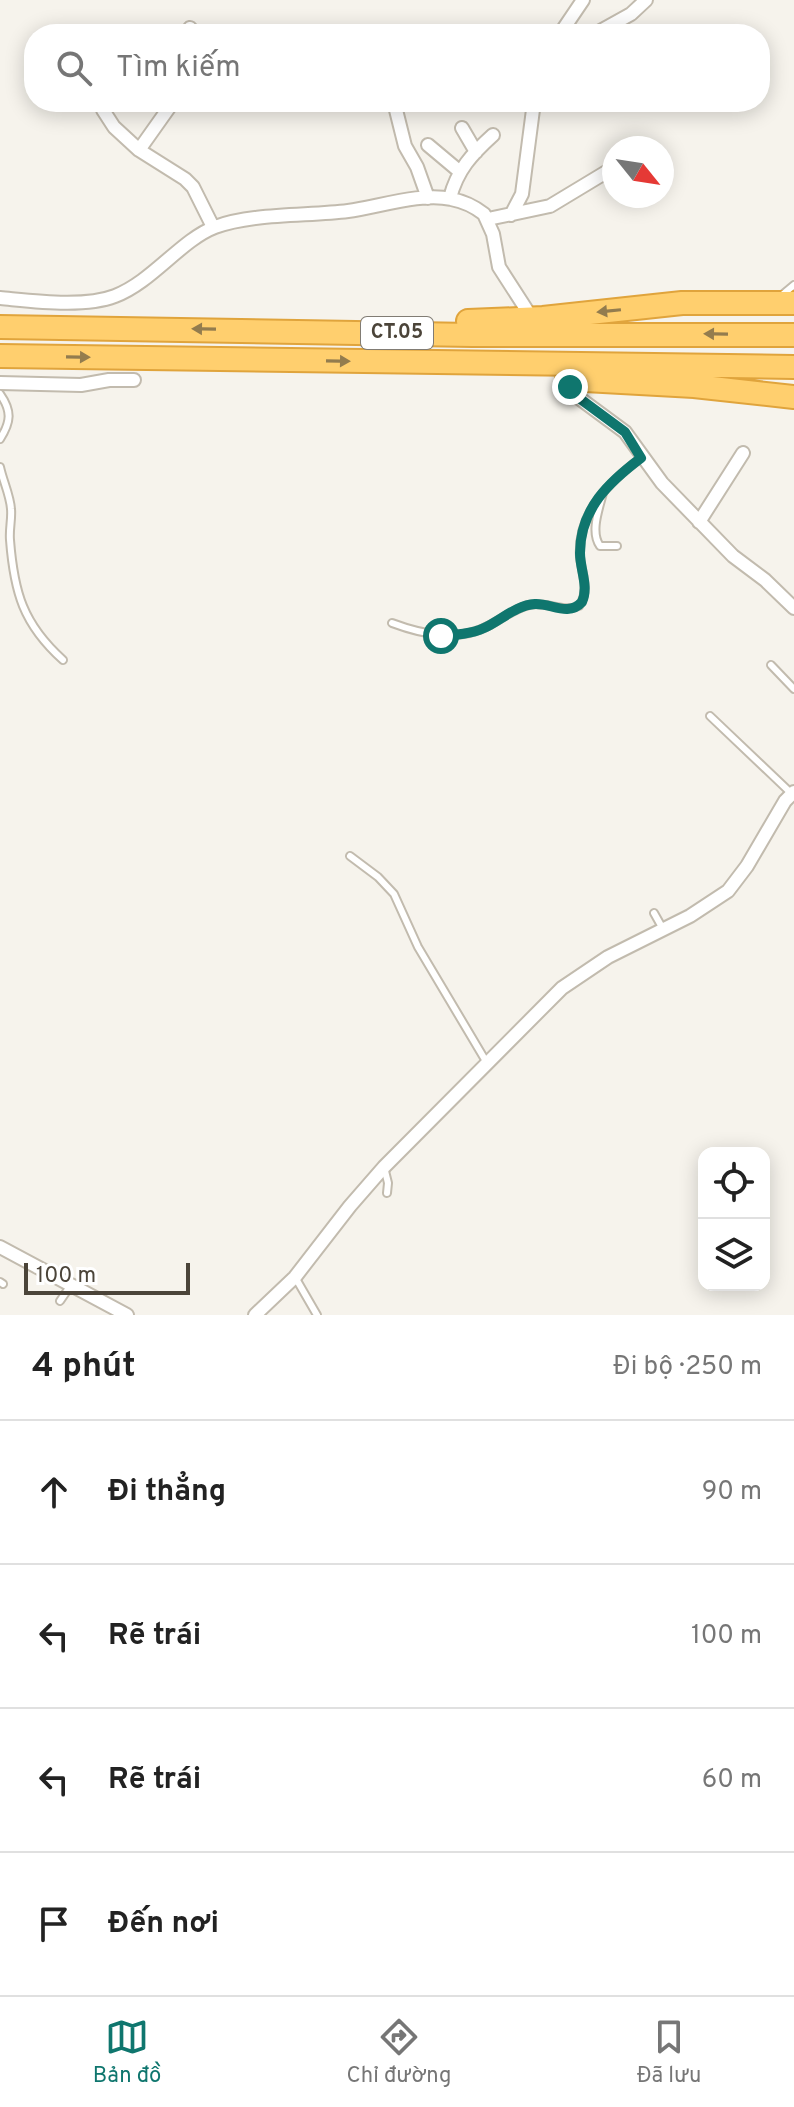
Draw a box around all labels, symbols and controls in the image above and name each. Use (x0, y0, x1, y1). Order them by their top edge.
search box (24, 24, 770, 112)
icon: search (52, 46, 96, 90)
text: Tìm kiếm (116, 50, 241, 87)
north arrow (602, 136, 674, 208)
one-way arrow (596, 304, 621, 317)
road number: CT.05 (361, 317, 433, 349)
one-way arrow (191, 323, 216, 335)
one-way arrow (703, 328, 728, 341)
one-way arrow (66, 351, 91, 363)
one-way arrow (326, 355, 351, 368)
route end (552, 369, 588, 405)
route start (423, 618, 459, 654)
map controls (698, 1147, 770, 1291)
button: locate (698, 1147, 770, 1219)
button: layers (698, 1219, 770, 1291)
scale bar (24, 1259, 190, 1295)
text: 100 m (36, 1263, 96, 1290)
text: 4 phút (32, 1346, 136, 1389)
text: Đi bộ · 250 m (613, 1351, 762, 1384)
icon: ahead (32, 1470, 76, 1514)
text: Đi thẳng (108, 1474, 226, 1511)
text: 90 m (702, 1476, 762, 1509)
icon: left (32, 1614, 76, 1658)
text: Rẽ trái (108, 1618, 201, 1655)
text: 100 m (691, 1620, 762, 1653)
icon: left (32, 1758, 76, 1802)
text: Rẽ trái (108, 1762, 201, 1799)
text: 60 m (702, 1764, 762, 1797)
icon: arrive (32, 1902, 76, 1946)
text: Đến nơi (108, 1906, 219, 1943)
tab: Bản đồ (93, 2015, 161, 2090)
tab: Chỉ đường (347, 2015, 451, 2090)
tab: Đã lưu (637, 2015, 701, 2090)

